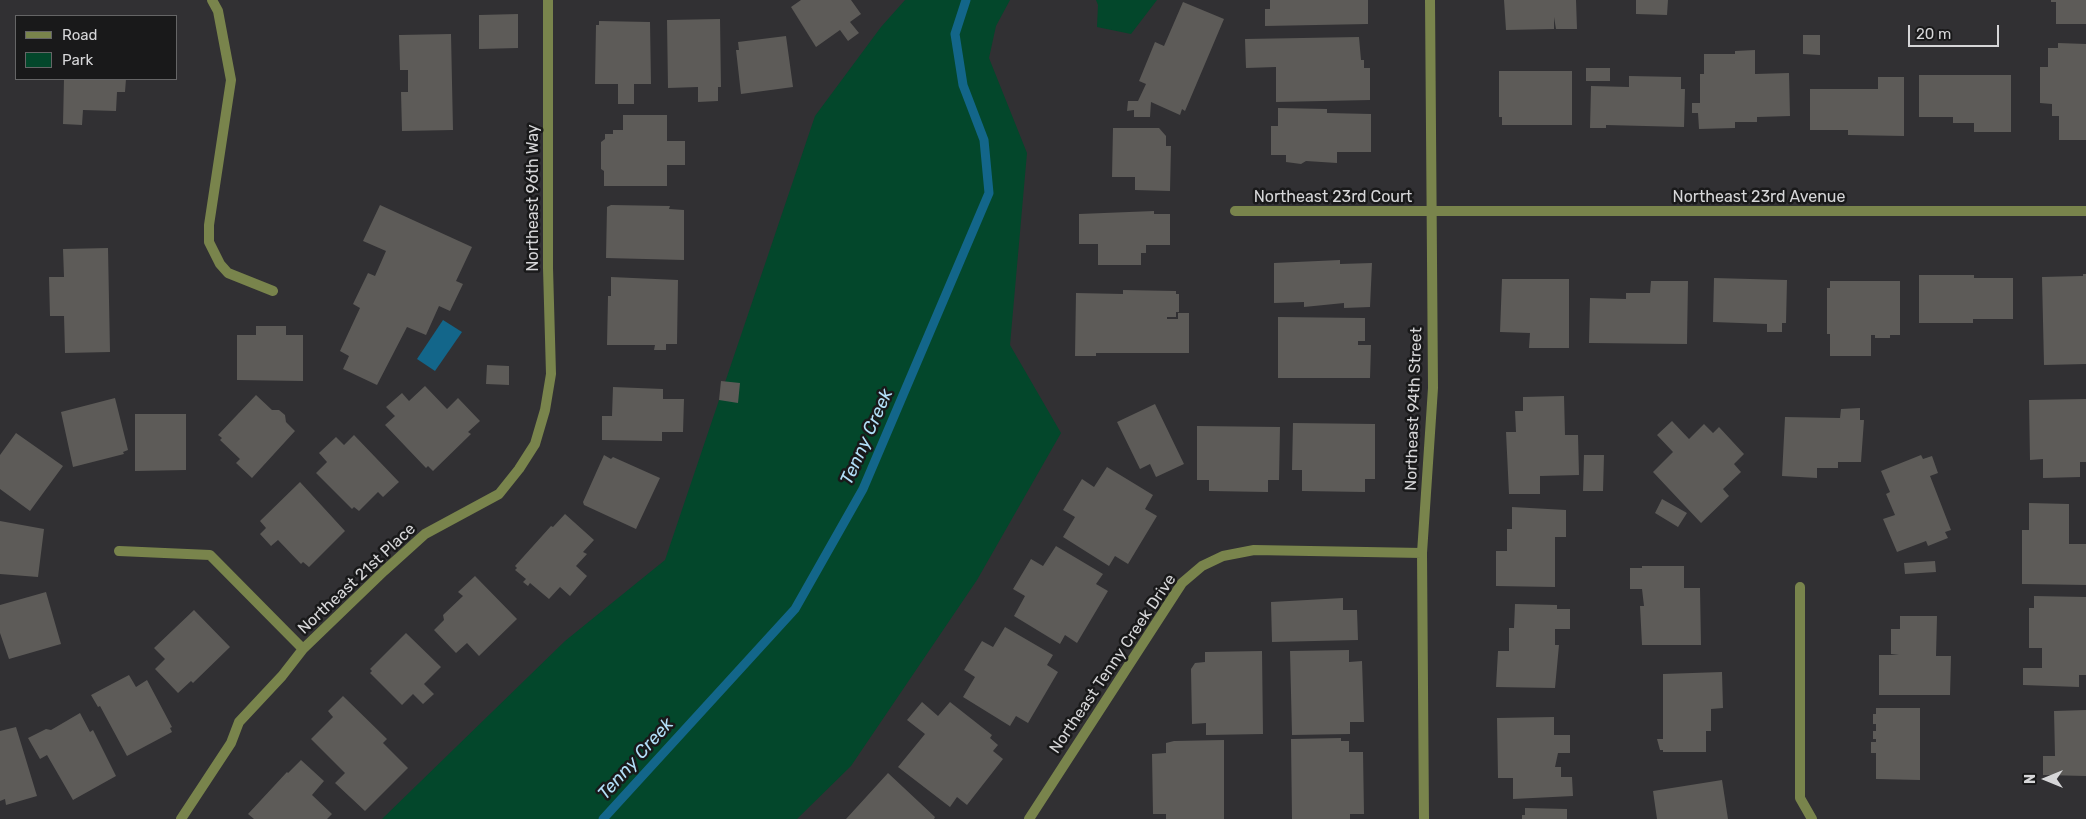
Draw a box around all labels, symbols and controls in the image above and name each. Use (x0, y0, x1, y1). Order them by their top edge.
legend (15, 15, 178, 80)
scale bar (1911, 15, 2002, 47)
text: 20 m (1916, 25, 1951, 43)
text: Road (62, 26, 98, 44)
text: Park (62, 51, 93, 69)
street label: Northeast 96th Way (523, 124, 543, 272)
street label: Northeast 23rd Court (1254, 187, 1412, 207)
street label: Northeast 23rd Avenue (1673, 187, 1845, 207)
street label: Northeast 94th Street (1402, 327, 1426, 491)
water label: Tenny Creek (836, 386, 898, 488)
street label: Northeast 21st Place (294, 520, 420, 638)
street label: Northeast Tenny Creek Drive (1046, 571, 1180, 757)
water label: Tenny Creek (594, 714, 678, 804)
north arrow (2021, 754, 2071, 804)
text: N (2022, 774, 2039, 784)

